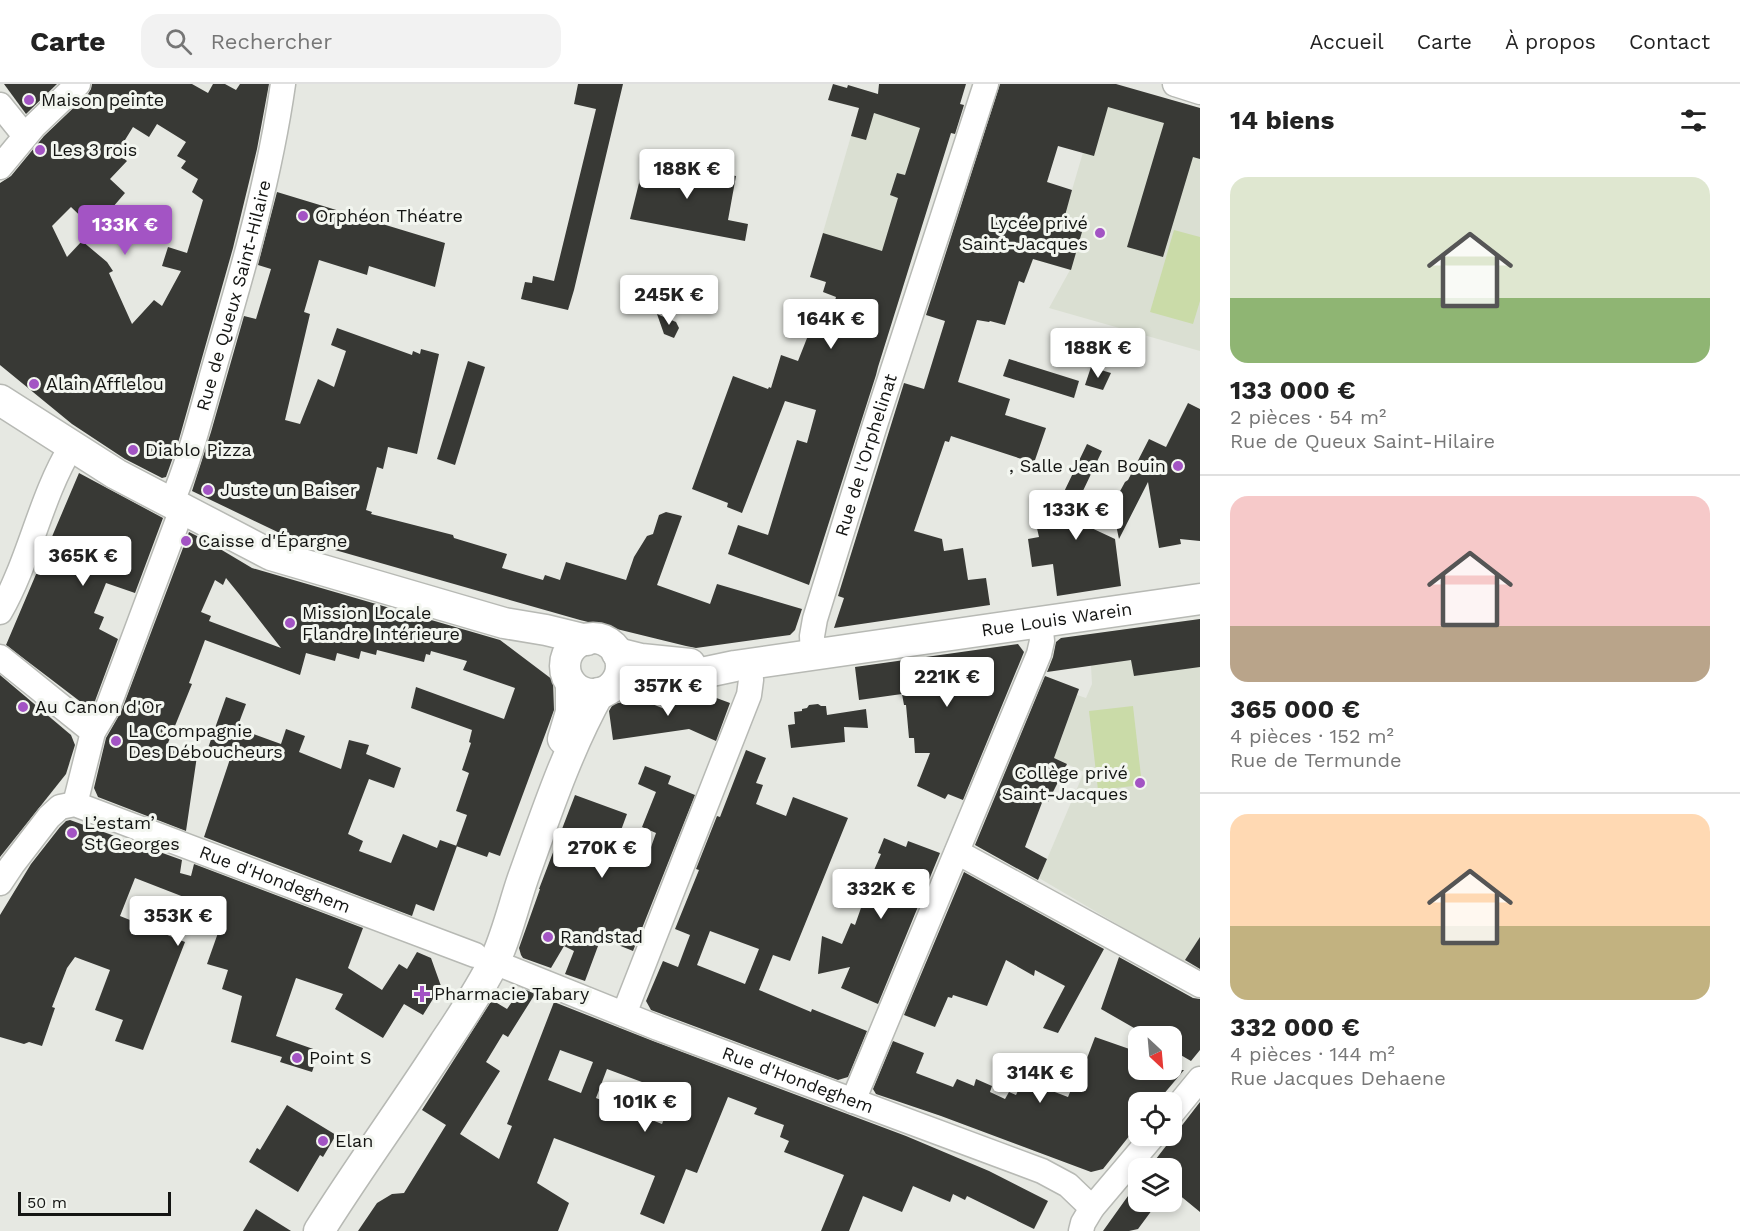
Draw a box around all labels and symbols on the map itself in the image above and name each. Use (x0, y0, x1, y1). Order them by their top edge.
place label: Maison peinte (41, 89, 164, 110)
marker: Maison peinte (22, 93, 36, 107)
place label: Les 3 rois (52, 139, 137, 160)
marker: Les 3 rois (33, 143, 47, 157)
pin: 188K € (638, 149, 736, 200)
street label: Rue de Queux Saint-Hilaire (192, 178, 275, 413)
pin: 133K € (76, 205, 174, 256)
place label: Orphéon Théatre (315, 205, 463, 226)
marker: Orphéon Théatre (296, 209, 310, 223)
place label: Lycée privé Saint-Jacques (962, 212, 1088, 254)
marker: Lycée privé Saint-Jacques (1093, 226, 1107, 240)
pin: 245K € (620, 275, 718, 326)
pin: 164K € (782, 299, 880, 350)
pin: 188K € (1049, 328, 1147, 379)
street label: Rue de l'Orphelinat (830, 371, 901, 539)
place label: Alain Afflelou (46, 373, 164, 394)
marker: Alain Afflelou (27, 377, 41, 391)
place label: Diablo Pizza (145, 439, 252, 460)
marker: Diablo Pizza (126, 443, 140, 457)
place label: , Salle Jean Bouin (1009, 455, 1166, 476)
marker: , Salle Jean Bouin (1171, 459, 1185, 473)
place label: Juste un Baiser (220, 479, 357, 500)
marker: Juste un Baiser (201, 483, 215, 497)
pin: 133K € (1027, 490, 1125, 541)
place label: Caisse d'Épargne (198, 530, 347, 551)
marker: Caisse d'Épargne (179, 534, 193, 548)
pin: 365K € (34, 536, 132, 587)
street label: Rue Louis Warein (980, 598, 1133, 640)
place label: Mission Locale Flandre Intérieure (302, 602, 460, 644)
marker: Mission Locale Flandre Intérieure (283, 616, 297, 630)
pin: 221K € (898, 657, 996, 708)
pin: 357K € (619, 666, 717, 717)
place label: Au Canon d'Or (35, 696, 162, 717)
marker: Au Canon d'Or (16, 700, 30, 714)
place label: La Compagnie Des Déboucheurs (128, 720, 283, 762)
marker: La Compagnie Des Déboucheurs (109, 734, 123, 748)
place label: Collège privé Saint-Jacques (1002, 762, 1128, 804)
marker: Collège privé Saint-Jacques (1133, 776, 1147, 790)
place label: L’estam’ St Georges (84, 812, 180, 854)
marker: L’estam’ St Georges (65, 826, 79, 840)
pin: 270K € (553, 828, 651, 879)
street label: Rue d'Hondeghem (196, 841, 354, 917)
pin: 332K € (832, 869, 930, 920)
pin: 353K € (129, 896, 227, 947)
place label: Randstad (560, 926, 643, 947)
marker: Randstad (541, 930, 555, 944)
place label: Pharmacie Tabary (434, 983, 590, 1004)
marker: Pharmacie Tabary (415, 987, 429, 1001)
north arrow (1128, 1026, 1182, 1080)
street label: Rue d'Hondeghem (719, 1042, 877, 1117)
place label: Point S (309, 1047, 372, 1068)
marker: Point S (290, 1051, 304, 1065)
pin: 314K € (991, 1053, 1089, 1104)
pin: 101K € (596, 1082, 694, 1133)
place label: Elan (335, 1130, 373, 1151)
marker: Elan (316, 1134, 330, 1148)
scale bar (18, 1189, 171, 1216)

